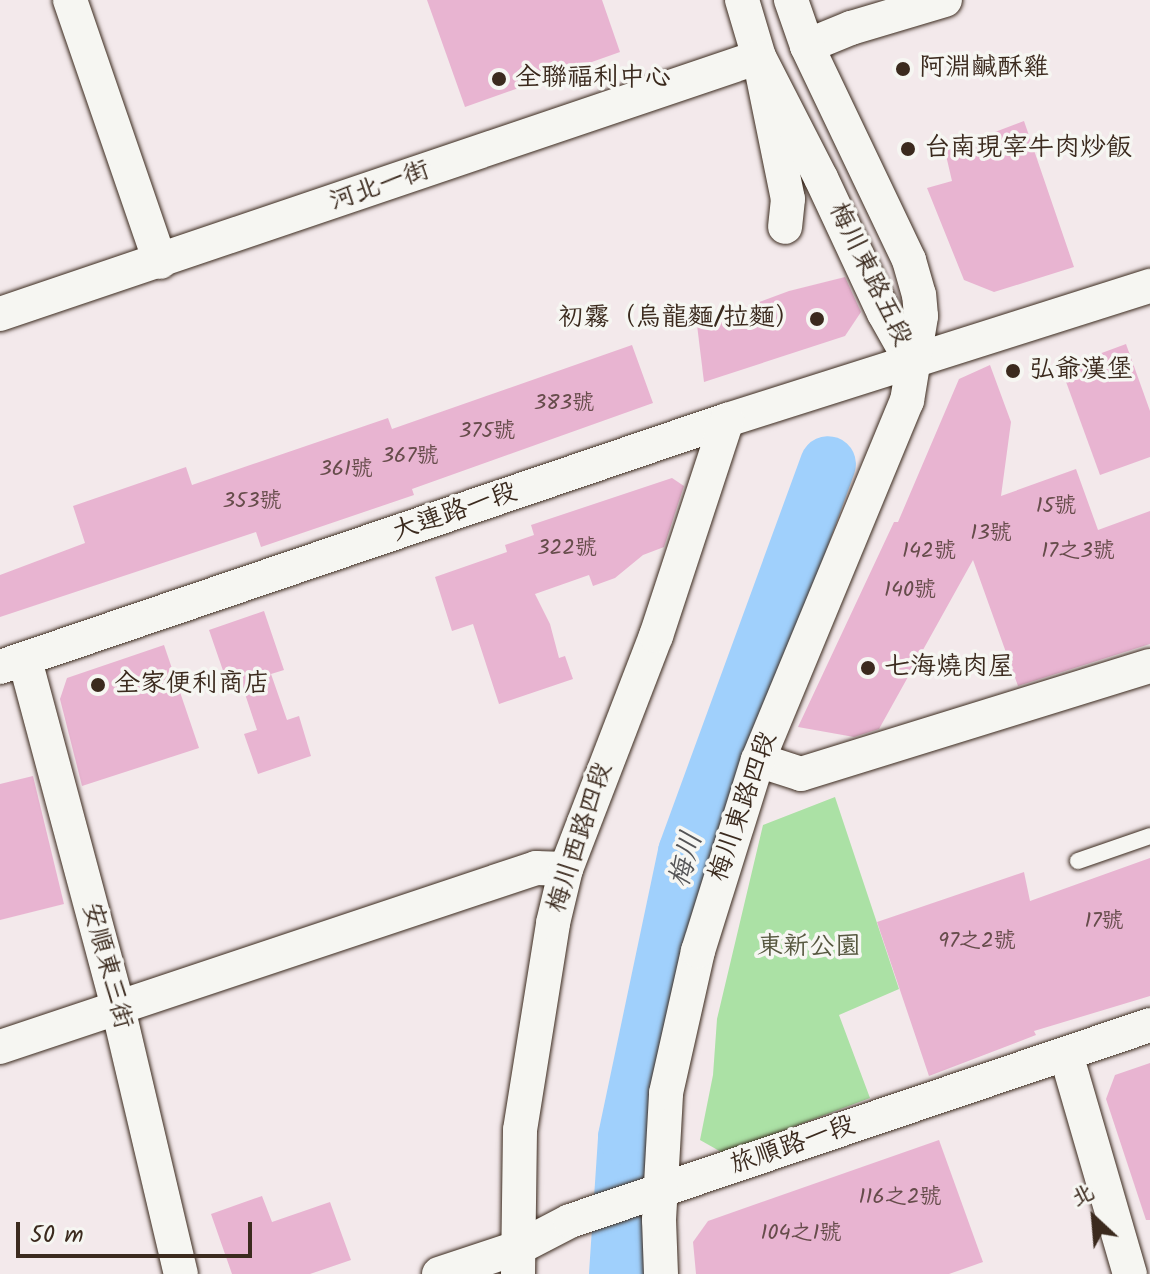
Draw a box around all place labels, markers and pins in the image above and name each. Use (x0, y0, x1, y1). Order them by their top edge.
place label: 阿淵鹹酥雞 (919, 53, 1049, 85)
marker: 阿淵鹹酥雞 (894, 60, 912, 78)
place label: 全聯福利中心 (515, 63, 671, 95)
marker: 全聯福利中心 (490, 70, 508, 88)
place label: 台南現宰牛肉炒飯 (924, 133, 1132, 165)
marker: 台南現宰牛肉炒飯 (899, 140, 917, 158)
place label: 初霧（烏龍麵/拉麵） (558, 303, 801, 335)
marker: 初霧（烏龍麵/拉麵） (808, 310, 826, 328)
place label: 弘爺漢堡 (1029, 355, 1133, 387)
marker: 弘爺漢堡 (1004, 362, 1022, 380)
place label: 七海燒肉屋 (884, 652, 1014, 684)
marker: 七海燒肉屋 (859, 659, 877, 677)
place label: 全家便利商店 (114, 669, 270, 701)
marker: 全家便利商店 (89, 676, 107, 694)

